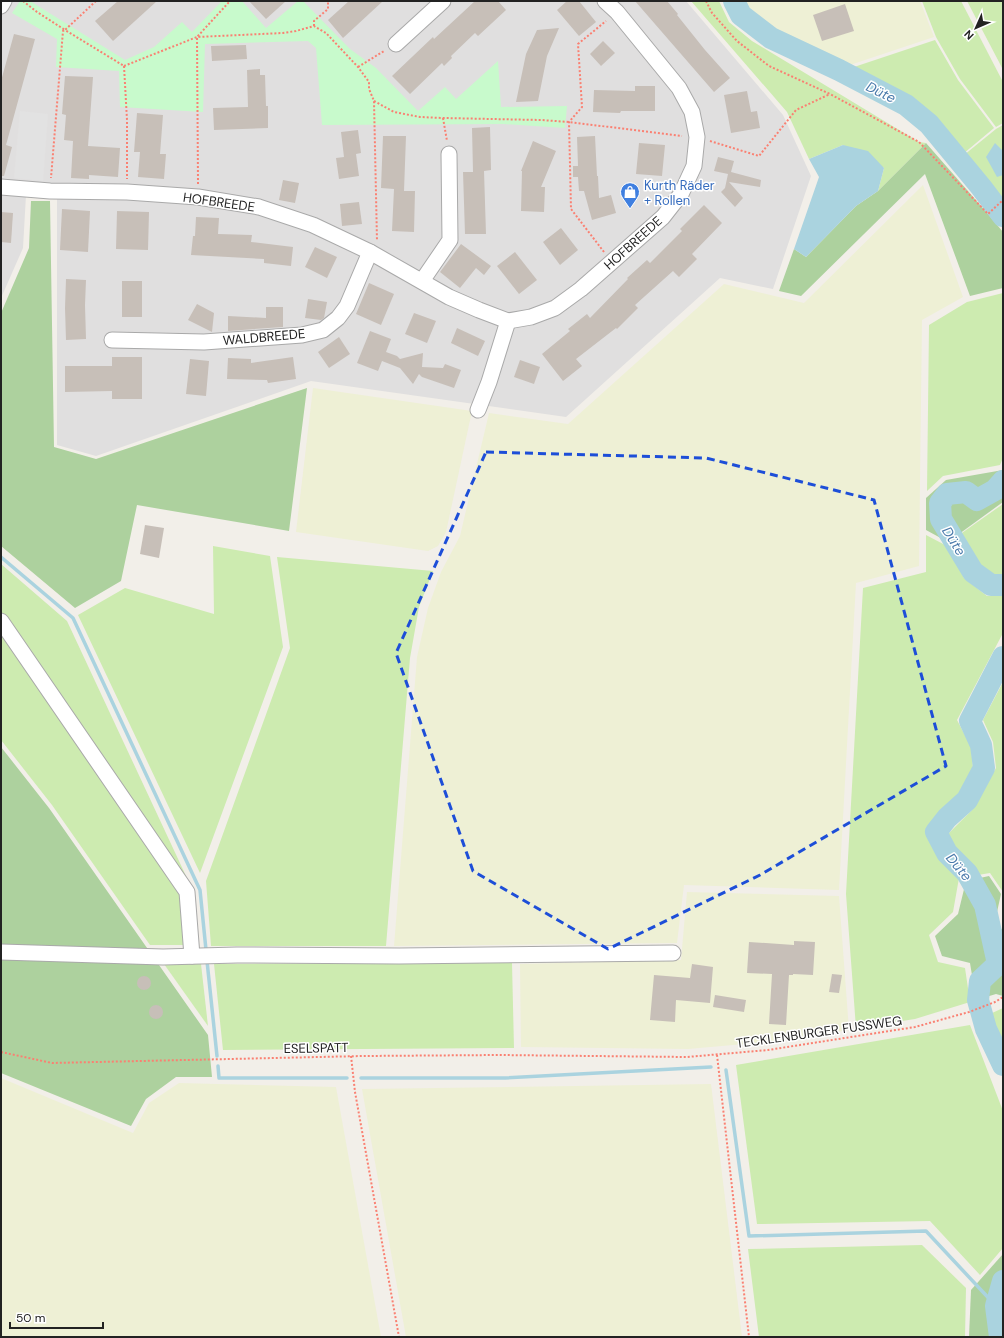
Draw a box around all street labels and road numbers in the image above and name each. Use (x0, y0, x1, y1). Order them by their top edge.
street label: HOFBREEDE (182, 189, 256, 215)
street label: HOFBREEDE (600, 212, 666, 274)
street label: WALDBREEDE (222, 325, 306, 349)
street label: TECKLENBURGER FUSSWEG (735, 1012, 903, 1052)
street label: ESELSPATT (283, 1039, 349, 1057)

